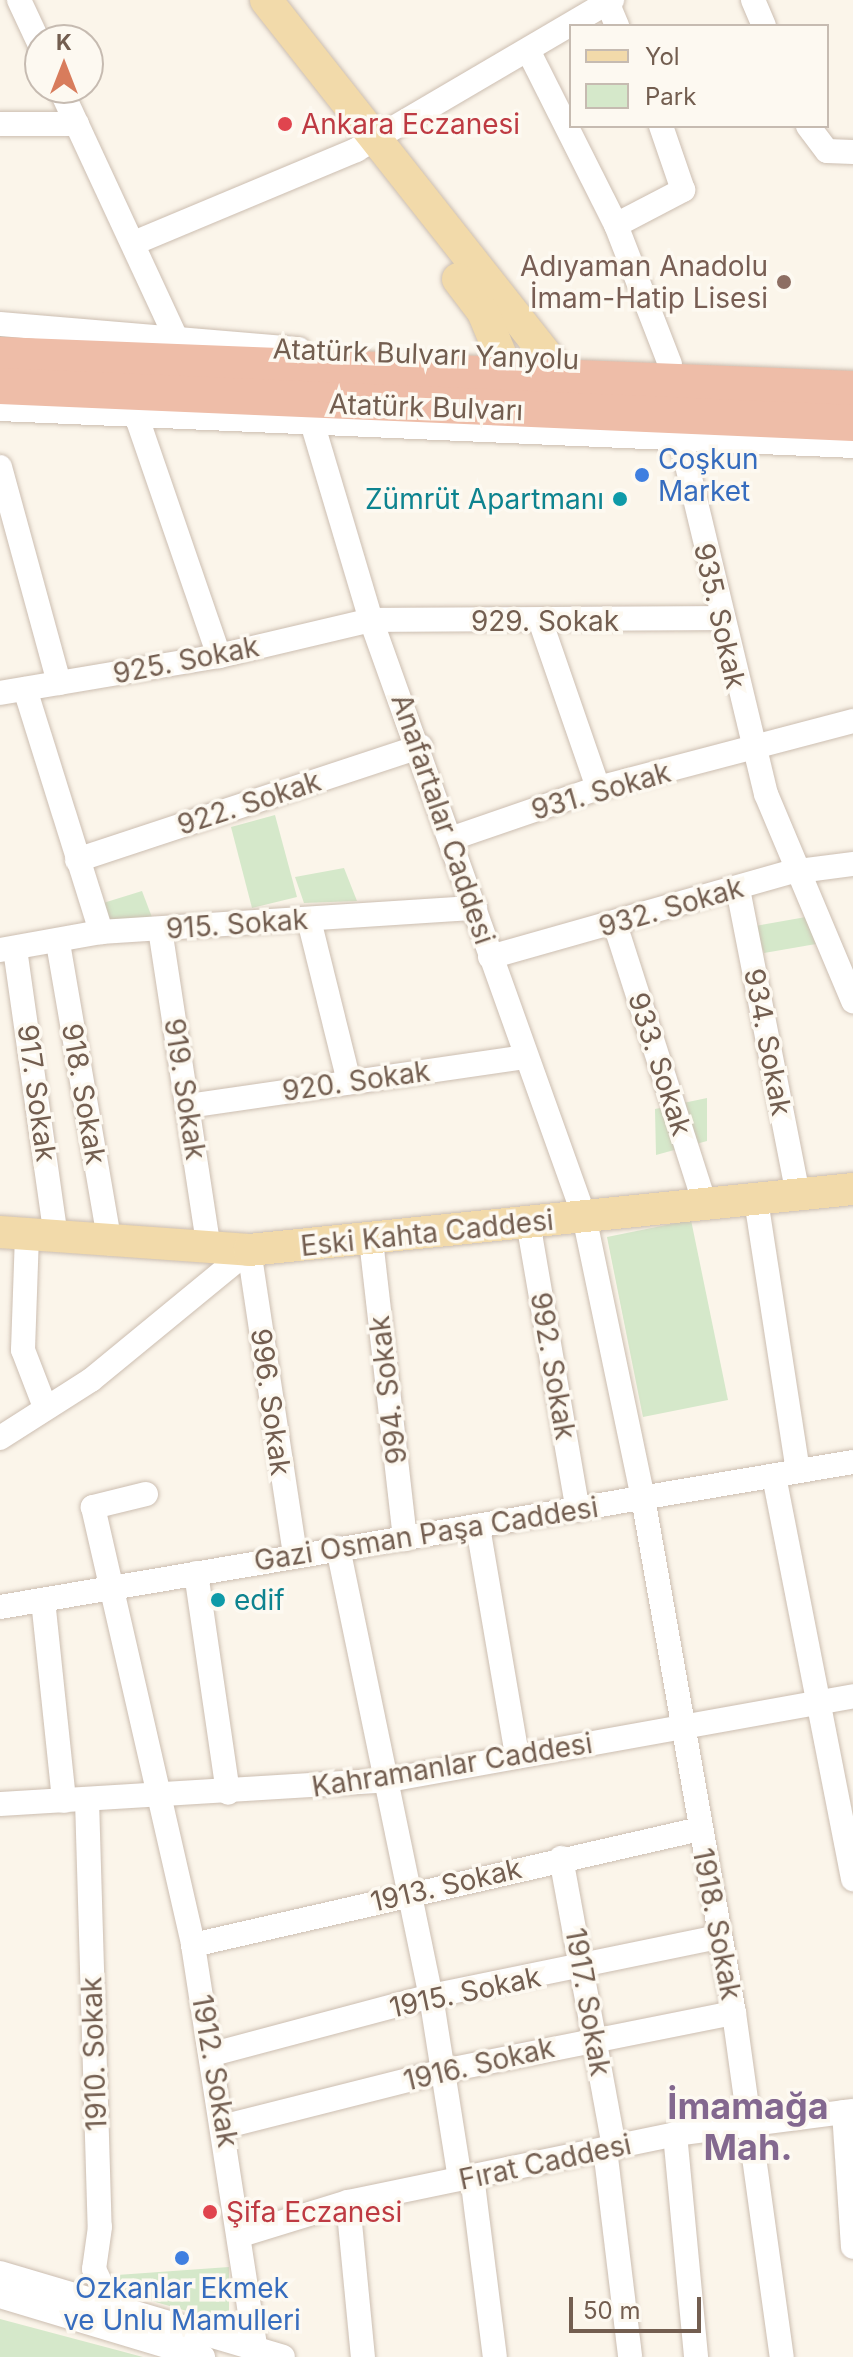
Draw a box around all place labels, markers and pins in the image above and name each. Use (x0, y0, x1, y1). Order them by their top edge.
place label: Ankara Eczanesi (301, 107, 520, 141)
marker: Ankara Eczanesi (276, 115, 294, 133)
place label: Adıyaman Anadolu İmam-Hatip Lisesi (520, 249, 768, 315)
marker: Adıyaman Anadolu İmam-Hatip Lisesi (775, 273, 793, 291)
place label: Coşkun Market (658, 442, 758, 508)
marker: Coşkun Market (633, 466, 651, 484)
place label: Zümrüt Apartmanı (365, 482, 604, 516)
marker: Zümrüt Apartmanı (611, 490, 629, 508)
place label: edif (234, 1583, 285, 1617)
marker: edif (209, 1591, 227, 1609)
place label: Şifa Eczanesi (226, 2195, 402, 2229)
marker: Şifa Eczanesi (201, 2203, 219, 2221)
marker: Ozkanlar Ekmek ve Unlu Mamulleri (173, 2249, 191, 2267)
place label: Ozkanlar Ekmek ve Unlu Mamulleri (63, 2271, 301, 2337)

